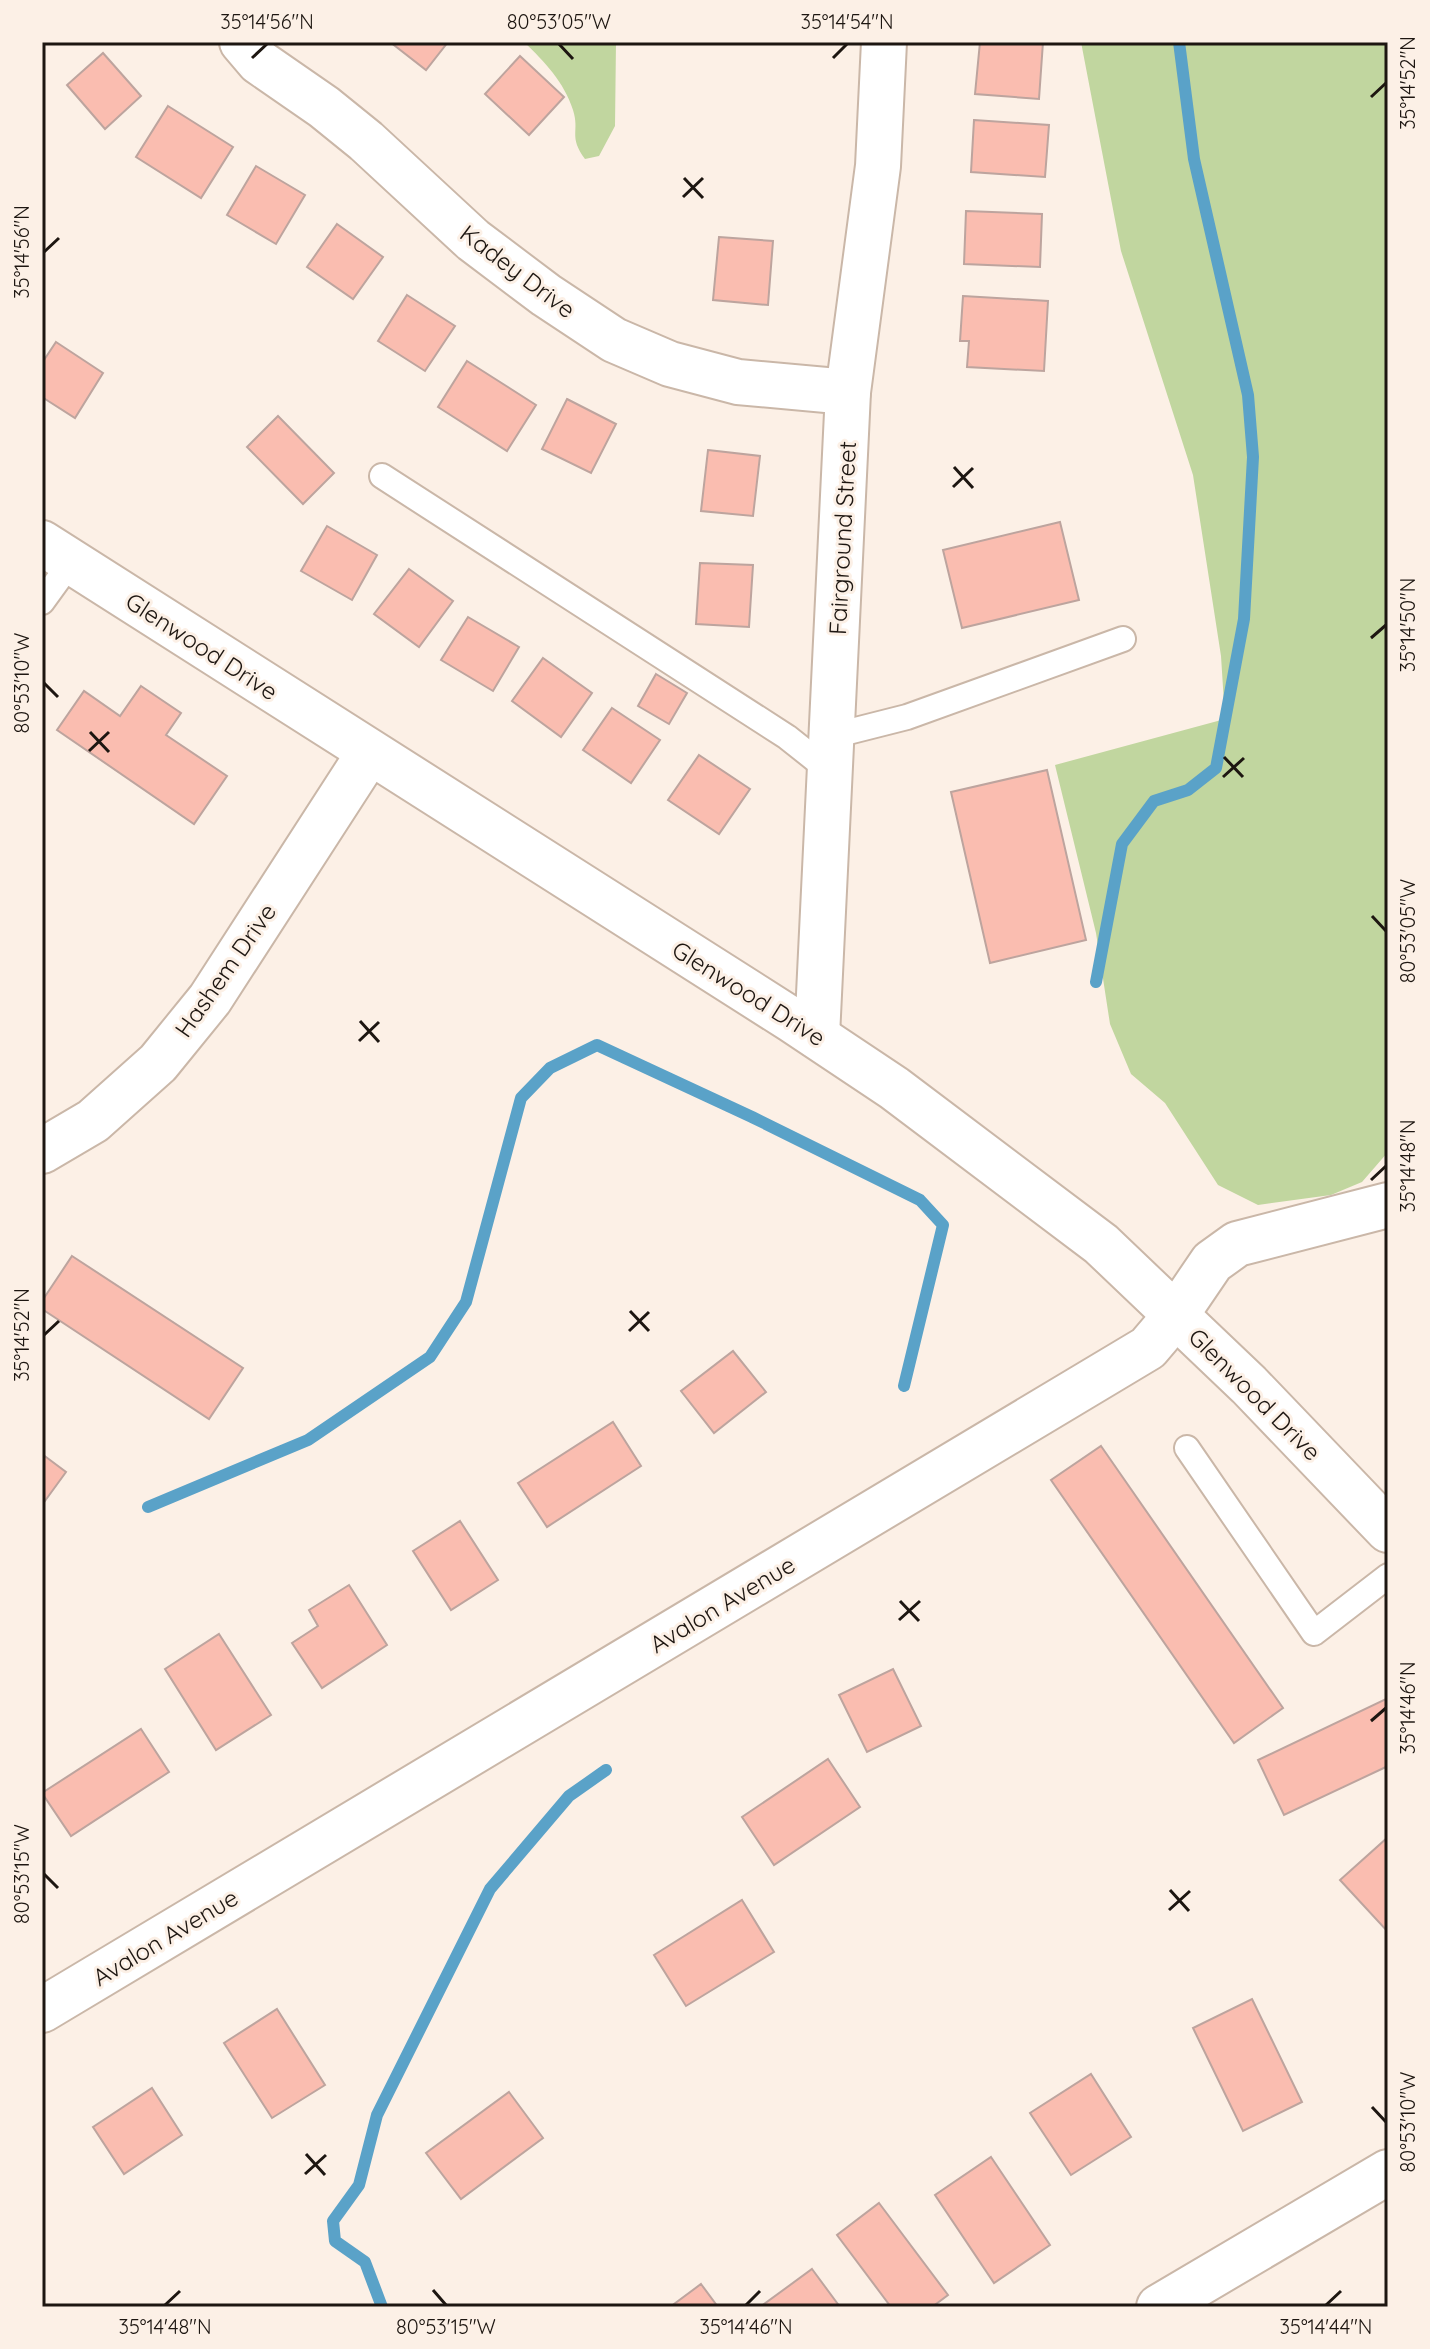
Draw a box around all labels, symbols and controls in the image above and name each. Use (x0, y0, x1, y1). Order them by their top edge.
text: 35°14'56"N (220, 9, 314, 34)
text: 80°53'05"W (507, 9, 611, 34)
text: 35°14'54"N (800, 9, 894, 34)
text: 35°14'52"N (1395, 36, 1420, 130)
text: 35°14'56"N (9, 205, 34, 299)
street label: Kadey Drive (454, 218, 582, 324)
street label: Fairground Street (822, 440, 862, 636)
text: 35°14'50"N (1395, 578, 1420, 672)
street label: Glenwood Drive (120, 586, 284, 706)
text: 80°53'10"W (9, 633, 34, 733)
text: 80°53'05"W (1395, 879, 1420, 983)
street label: Hashem Drive (168, 897, 282, 1043)
street label: Glenwood Drive (667, 934, 831, 1052)
text: 35°14'48"N (1395, 1119, 1420, 1213)
text: 35°14'52"N (9, 1288, 34, 1382)
street label: Glenwood Drive (1182, 1321, 1328, 1467)
street label: Avalon Avenue (644, 1549, 800, 1659)
text: 35°14'46"N (1395, 1661, 1420, 1755)
text: 80°53'15"W (9, 1824, 34, 1924)
street label: Avalon Avenue (87, 1882, 243, 1992)
text: 80°53'10"W (1395, 2072, 1420, 2172)
text: 35°14'48"N (118, 2314, 212, 2339)
text: 80°53'15"W (396, 2314, 496, 2339)
text: 35°14'46"N (699, 2314, 793, 2339)
text: 35°14'44"N (1280, 2314, 1372, 2339)

